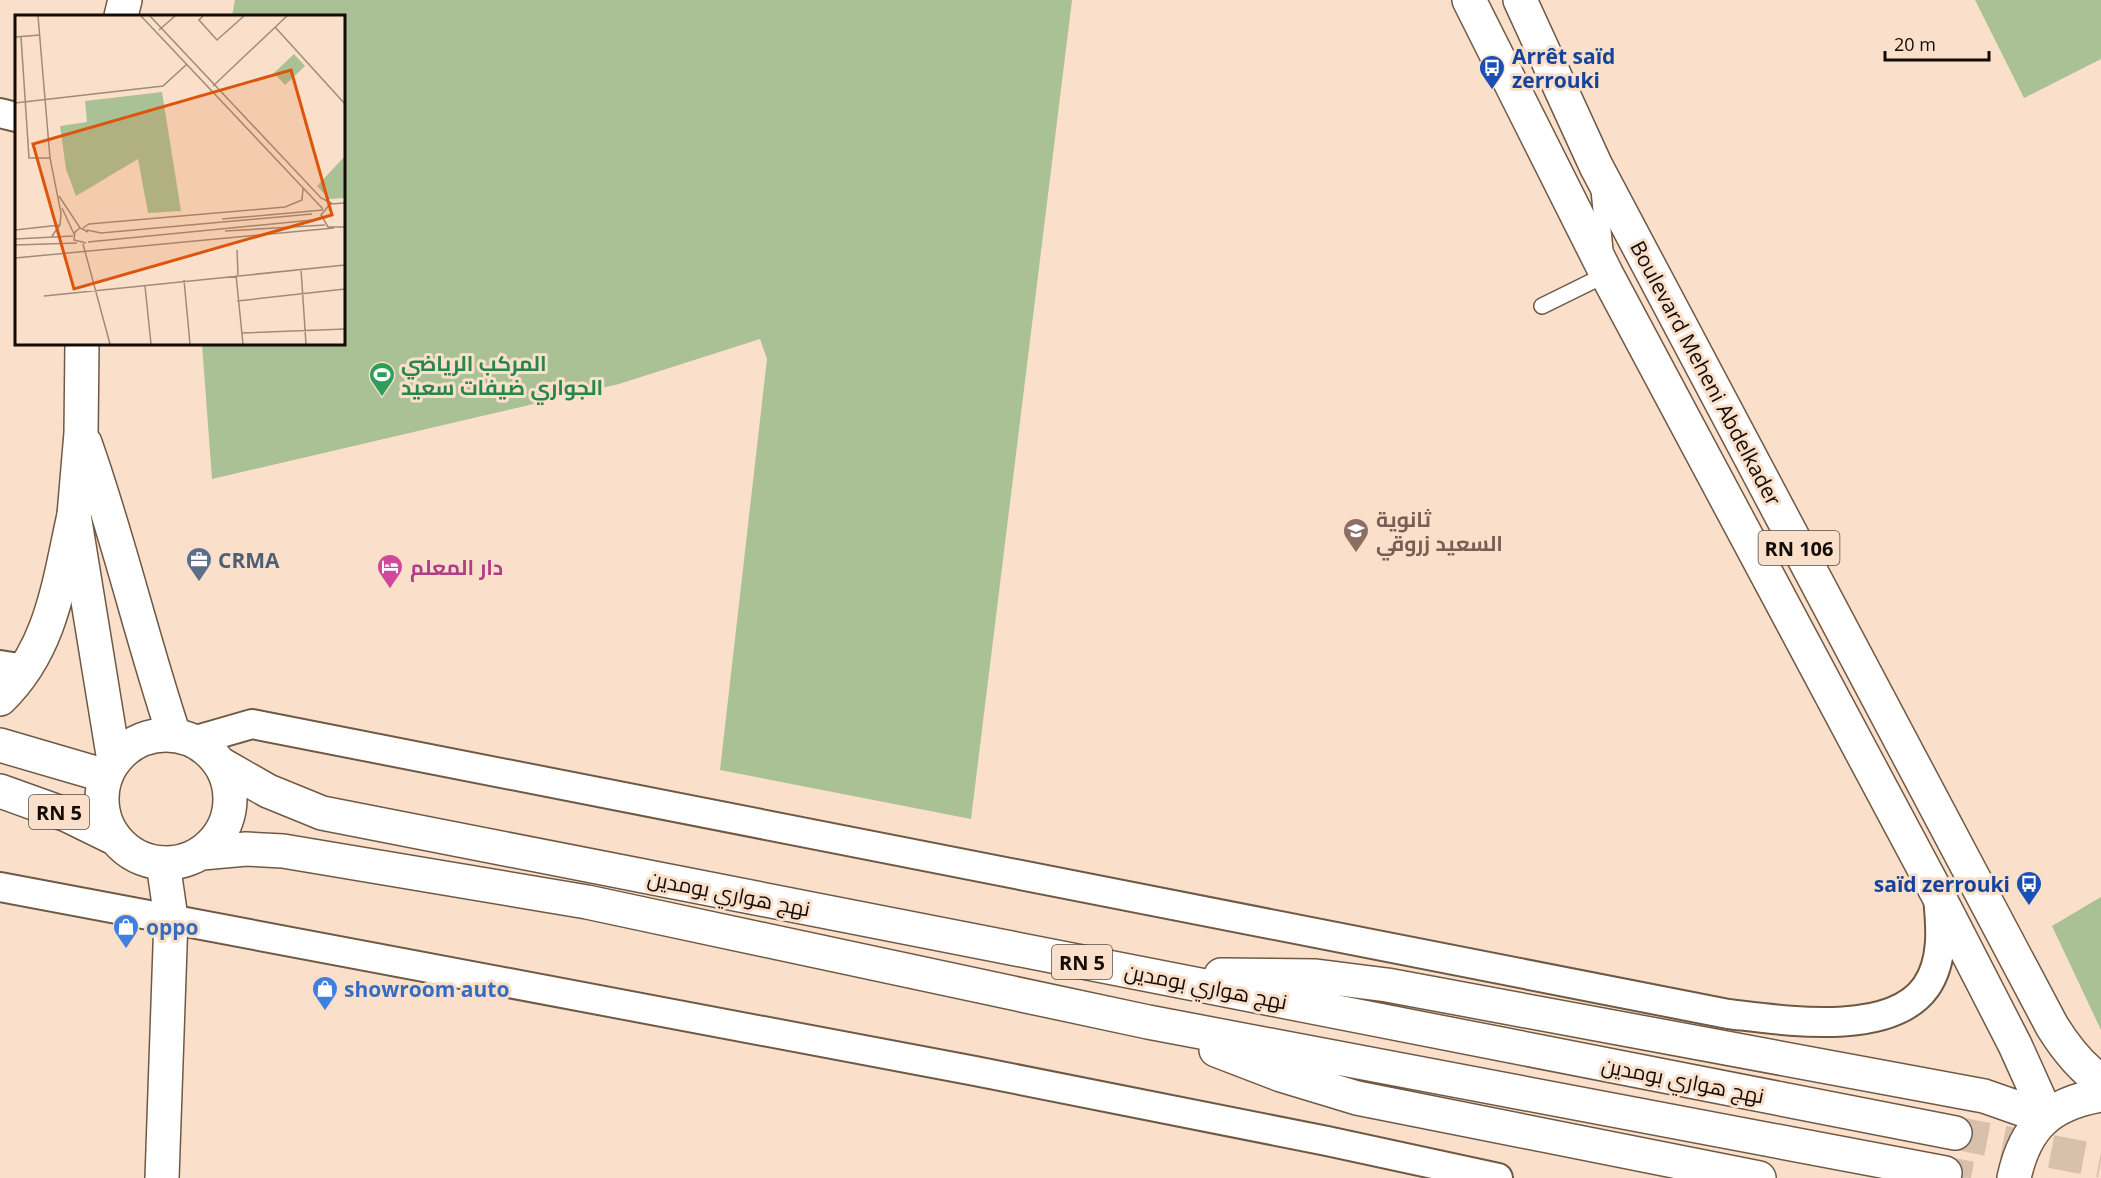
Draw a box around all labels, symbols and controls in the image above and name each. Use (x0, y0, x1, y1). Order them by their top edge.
inset map (15, 15, 345, 345)
scale bar (1885, 24, 1988, 62)
text: 20 m (1894, 32, 1936, 56)
place label: Arrêt saïd zerrouki (1512, 42, 1615, 94)
bus stop icon: Arrêt saïd zerrouki (1477, 53, 1507, 91)
street label: Boulevard Meheni Abdelkader (1624, 236, 1788, 511)
place label: المركب الرياضي الجواري ضيفات سعيد (401, 349, 603, 405)
sports icon: المركب الرياضي الجواري ضيفات سعيد (367, 360, 397, 398)
place label: ثانوية السعيد زروقي (1376, 505, 1503, 561)
school or university icon: ثانوية السعيد زروقي (1341, 516, 1371, 554)
road number: RN 106 (1758, 531, 1840, 565)
office icon: CRMA (184, 545, 214, 583)
place label: CRMA (218, 546, 280, 574)
hotel icon: دار المعلم (375, 552, 405, 590)
place label: دار المعلم (410, 553, 503, 582)
road number: RN 5 (29, 795, 89, 829)
street label: نهج هواري بومدين (645, 864, 813, 925)
bus stop icon: saïd zerrouki (2014, 869, 2044, 907)
place label: saïd zerrouki (1874, 870, 2010, 898)
shop icon: oppo (111, 912, 141, 950)
place label: oppo (146, 913, 199, 941)
road number: RN 5 (1052, 945, 1112, 979)
street label: نهج هواري بومدين (1122, 957, 1290, 1018)
shop icon: showroom auto (310, 974, 340, 1012)
place label: showroom auto (344, 975, 509, 1003)
street label: نهج هواري بومدين (1599, 1051, 1767, 1112)

